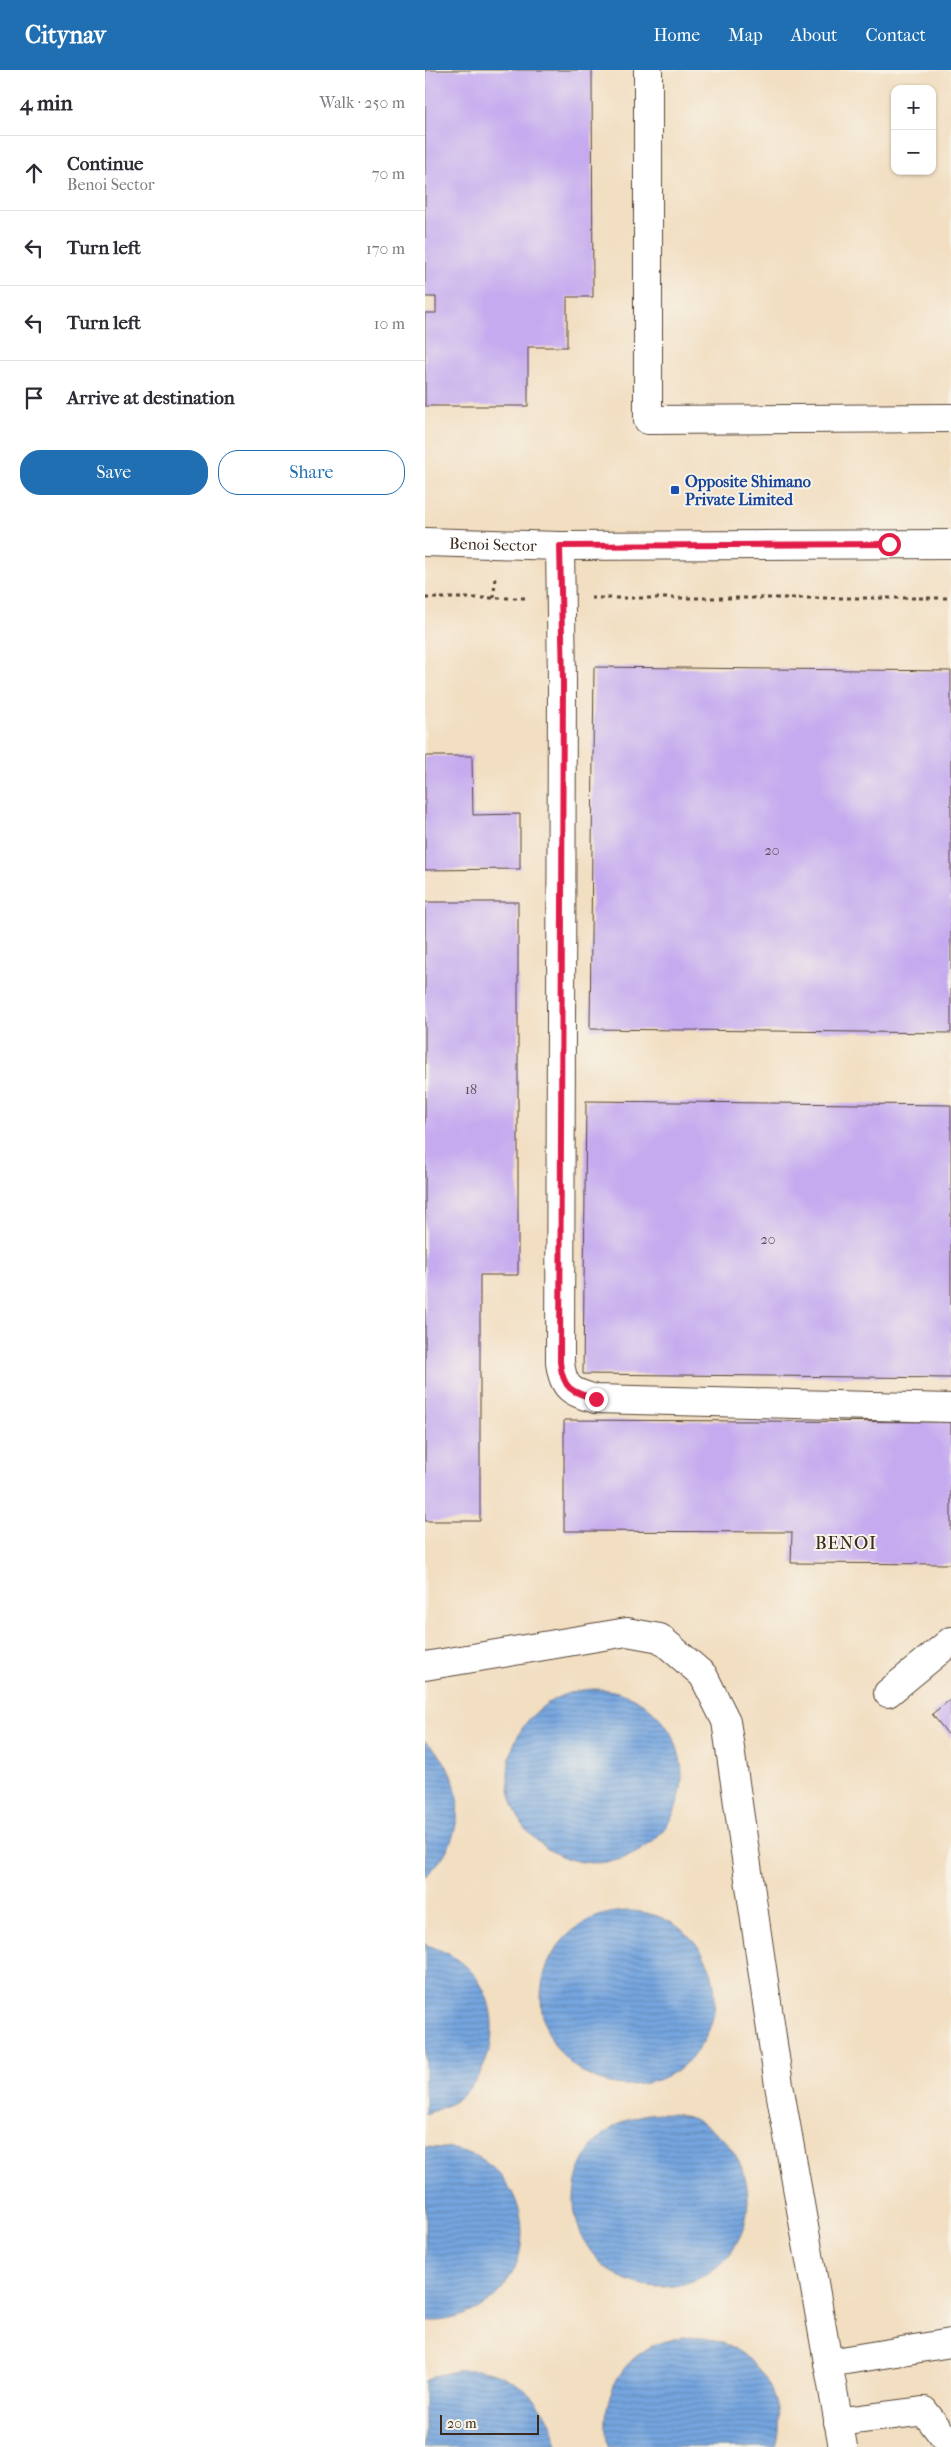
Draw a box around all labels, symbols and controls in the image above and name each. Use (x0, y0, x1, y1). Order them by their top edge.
text: Citynav (25, 21, 106, 49)
text: Home (653, 25, 700, 46)
text: Map (728, 25, 763, 46)
text: About (791, 25, 837, 46)
text: Contact (865, 25, 926, 46)
map controls (891, 85, 936, 175)
button: + (891, 85, 936, 130)
text: 4 min (20, 91, 73, 115)
text: Walk · 250 m (320, 93, 405, 112)
button: − (891, 130, 936, 175)
text: Continue (67, 153, 143, 175)
icon: ahead (20, 159, 48, 187)
text: 70 m (372, 164, 405, 183)
text: Benoi Sector (67, 175, 154, 194)
icon: left (20, 234, 48, 262)
text: Turn left (67, 237, 141, 259)
text: 170 m (366, 239, 405, 258)
icon: left (20, 309, 48, 337)
text: Turn left (67, 312, 141, 334)
text: 10 m (374, 314, 405, 333)
icon: arrive (20, 384, 48, 412)
text: Arrive at destination (67, 387, 235, 409)
button: Save (20, 450, 208, 495)
button: Share (218, 450, 405, 495)
place label: Opposite Shimano Private Limited (685, 472, 811, 509)
marker: Opposite Shimano Private Limited (669, 484, 681, 496)
street label: Benoi Sector (449, 533, 537, 555)
route start (878, 533, 901, 556)
house number: 20 (765, 842, 779, 859)
house number: 18 (465, 1081, 477, 1098)
house number: 20 (761, 1231, 775, 1248)
route end (585, 1388, 608, 1411)
district label: BENOI (815, 1533, 877, 1554)
scale bar (440, 2412, 539, 2435)
text: 20 m (447, 2415, 477, 2432)

